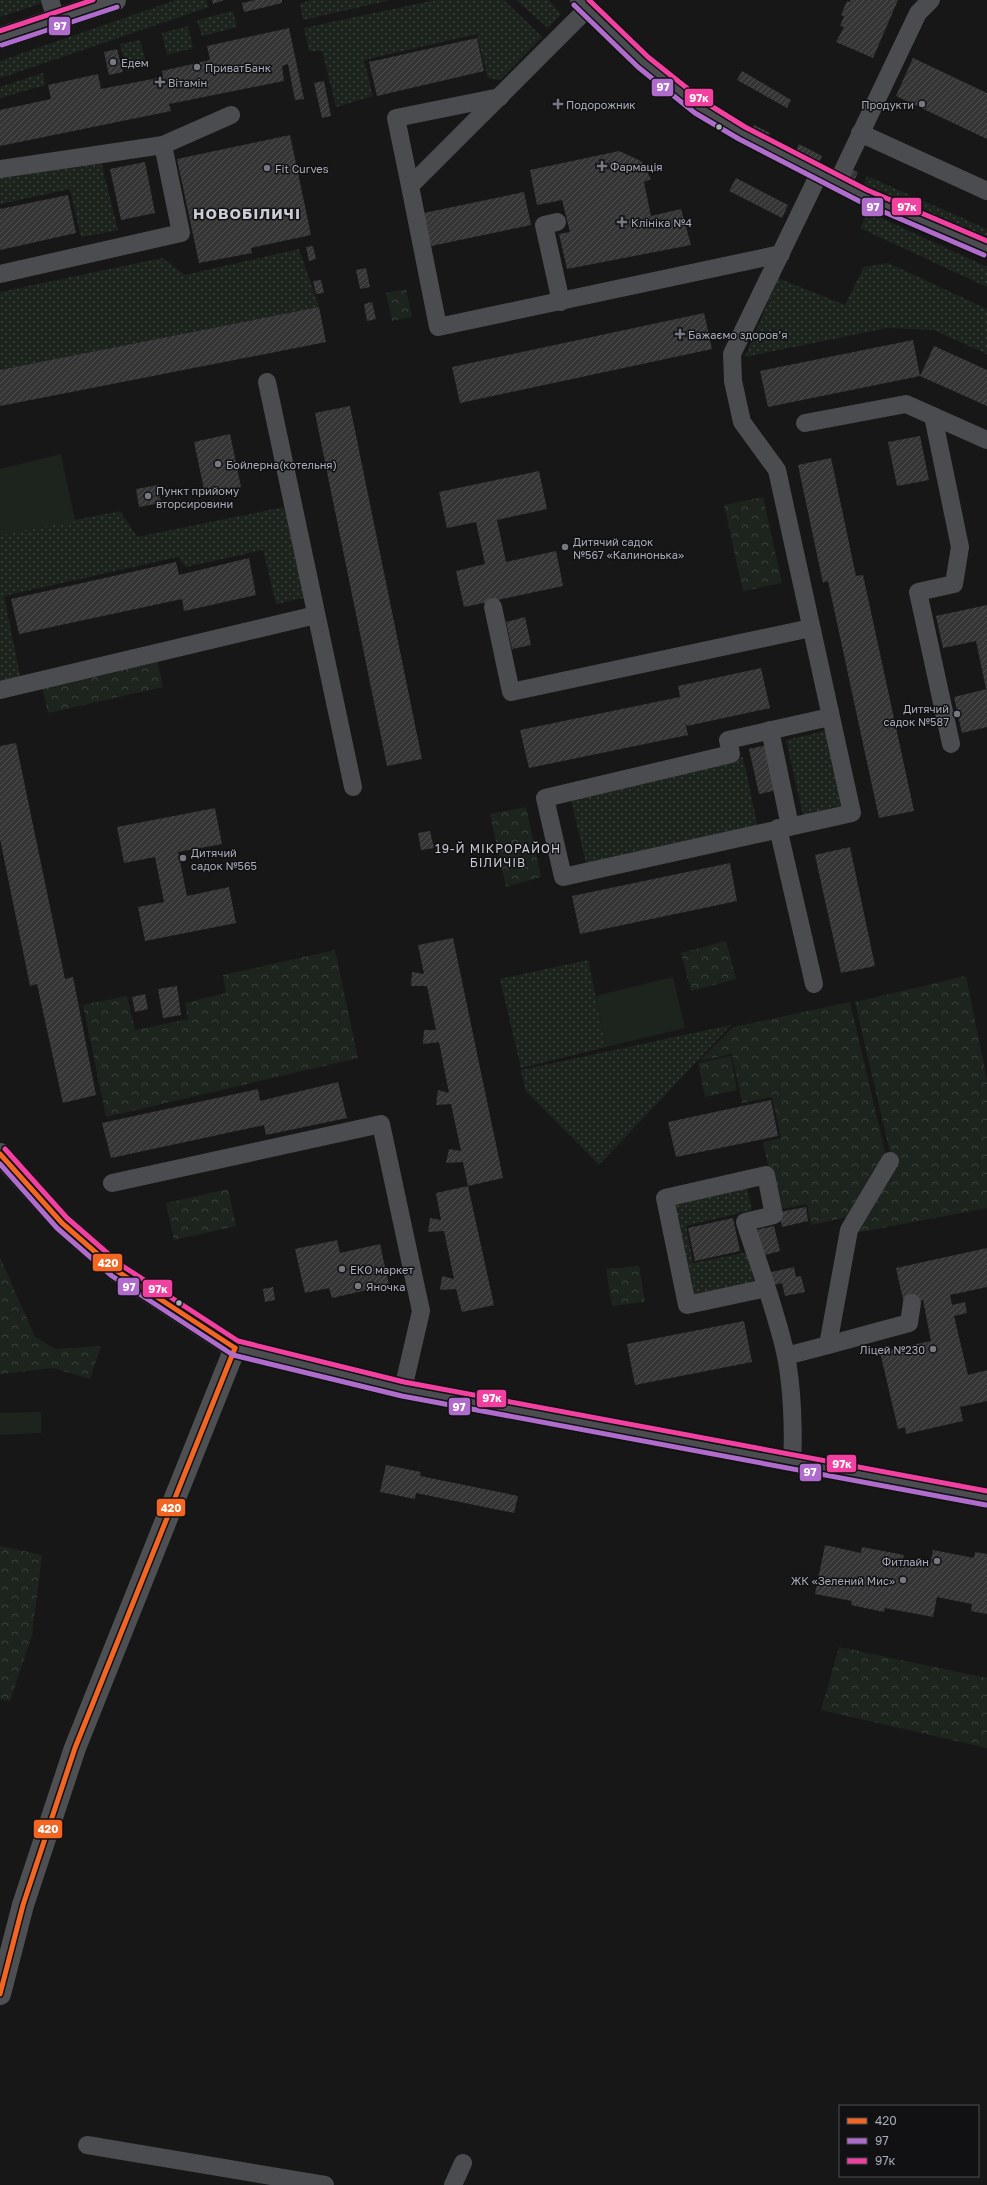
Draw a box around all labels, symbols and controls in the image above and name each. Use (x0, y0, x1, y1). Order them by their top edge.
line badge: 97 (48, 16, 71, 36)
text: 97 (54, 19, 66, 32)
place label: Едем (121, 56, 149, 69)
marker: Едем (108, 57, 118, 67)
place label: ПриватБанк (205, 61, 272, 74)
marker: ПриватБанк (192, 62, 202, 72)
place label: Вітамін (168, 76, 207, 89)
marker: Вітамін (155, 77, 165, 87)
line badge: 97 (651, 78, 674, 97)
text: 97 (657, 80, 669, 93)
line badge: 97к (684, 88, 714, 107)
text: 97к (689, 91, 709, 104)
place label: Подорожник (566, 98, 636, 111)
place label: Продукти (861, 98, 914, 111)
marker: Подорожник (553, 99, 563, 109)
marker: Продукти (917, 99, 927, 109)
unlabelled marker (714, 122, 724, 132)
place label: Фармація (610, 160, 663, 173)
marker: Фармація (597, 161, 607, 171)
place label: Fit Curves (275, 162, 329, 175)
marker: Fit Curves (262, 163, 272, 173)
line badge: 97 (861, 197, 884, 217)
line badge: 97к (891, 197, 922, 216)
text: 97 (867, 200, 879, 213)
text: 97к (897, 200, 917, 213)
district label: НОВОБІЛИЧІ (193, 204, 301, 222)
marker: Клініка №4 (616, 216, 628, 228)
place label: Клініка №4 (631, 216, 692, 229)
place label: Бажаємо здоровʼя (688, 328, 788, 341)
marker: Бажаємо здоровʼя (675, 329, 685, 339)
place label: Бойлерна(котельня) (226, 458, 337, 471)
marker: Бойлерна(котельня) (213, 459, 223, 469)
place label: Пункт прийому вторсировини (156, 484, 239, 510)
marker: Пункт прийому вторсировини (143, 491, 153, 501)
place label: Дитячий садок №567 «Калинонька» (573, 535, 684, 561)
marker: Дитячий садок №567 «Калинонька» (560, 542, 570, 552)
place label: Дитячий садок №587 (883, 702, 949, 728)
marker: Дитячий садок №587 (952, 709, 962, 719)
district label: 19-Й МІКРОРАЙОН БІЛИЧІВ (435, 841, 561, 870)
place label: Дитячий садок №565 (191, 846, 257, 872)
marker: Дитячий садок №565 (178, 853, 188, 863)
line badge: 420 (92, 1253, 123, 1272)
text: 420 (98, 1256, 118, 1269)
place label: ЕКО маркет (350, 1263, 414, 1276)
marker: ЕКО маркет (337, 1264, 347, 1274)
line badge: 97 (117, 1277, 140, 1296)
line badge: 97к (142, 1279, 173, 1298)
text: 97 (123, 1280, 135, 1293)
place label: Яночка (366, 1280, 405, 1293)
marker: Яночка (353, 1281, 363, 1291)
text: 97к (148, 1282, 168, 1295)
unlabelled marker (174, 1298, 184, 1308)
place label: Ліцей №230 (860, 1343, 925, 1356)
marker: Ліцей №230 (928, 1344, 938, 1354)
line badge: 97к (476, 1389, 507, 1408)
text: 97к (482, 1391, 502, 1404)
line badge: 97 (448, 1397, 471, 1416)
text: 97 (453, 1400, 465, 1413)
line badge: 97к (826, 1454, 857, 1473)
text: 97к (832, 1457, 852, 1470)
line badge: 97 (799, 1463, 822, 1482)
text: 97 (804, 1465, 816, 1478)
line badge: 420 (156, 1498, 186, 1517)
text: 420 (161, 1501, 181, 1514)
place label: Фитлайн (882, 1555, 929, 1568)
marker: Фитлайн (932, 1556, 942, 1566)
place label: ЖК «Зелений Мис» (791, 1574, 895, 1587)
marker: ЖК «Зелений Мис» (898, 1575, 908, 1585)
line badge: 420 (33, 1819, 63, 1839)
text: 420 (38, 1822, 58, 1835)
legend (839, 2105, 979, 2177)
text: 420 (875, 2113, 897, 2128)
text: 97 (875, 2133, 889, 2148)
text: 97к (875, 2153, 896, 2168)

